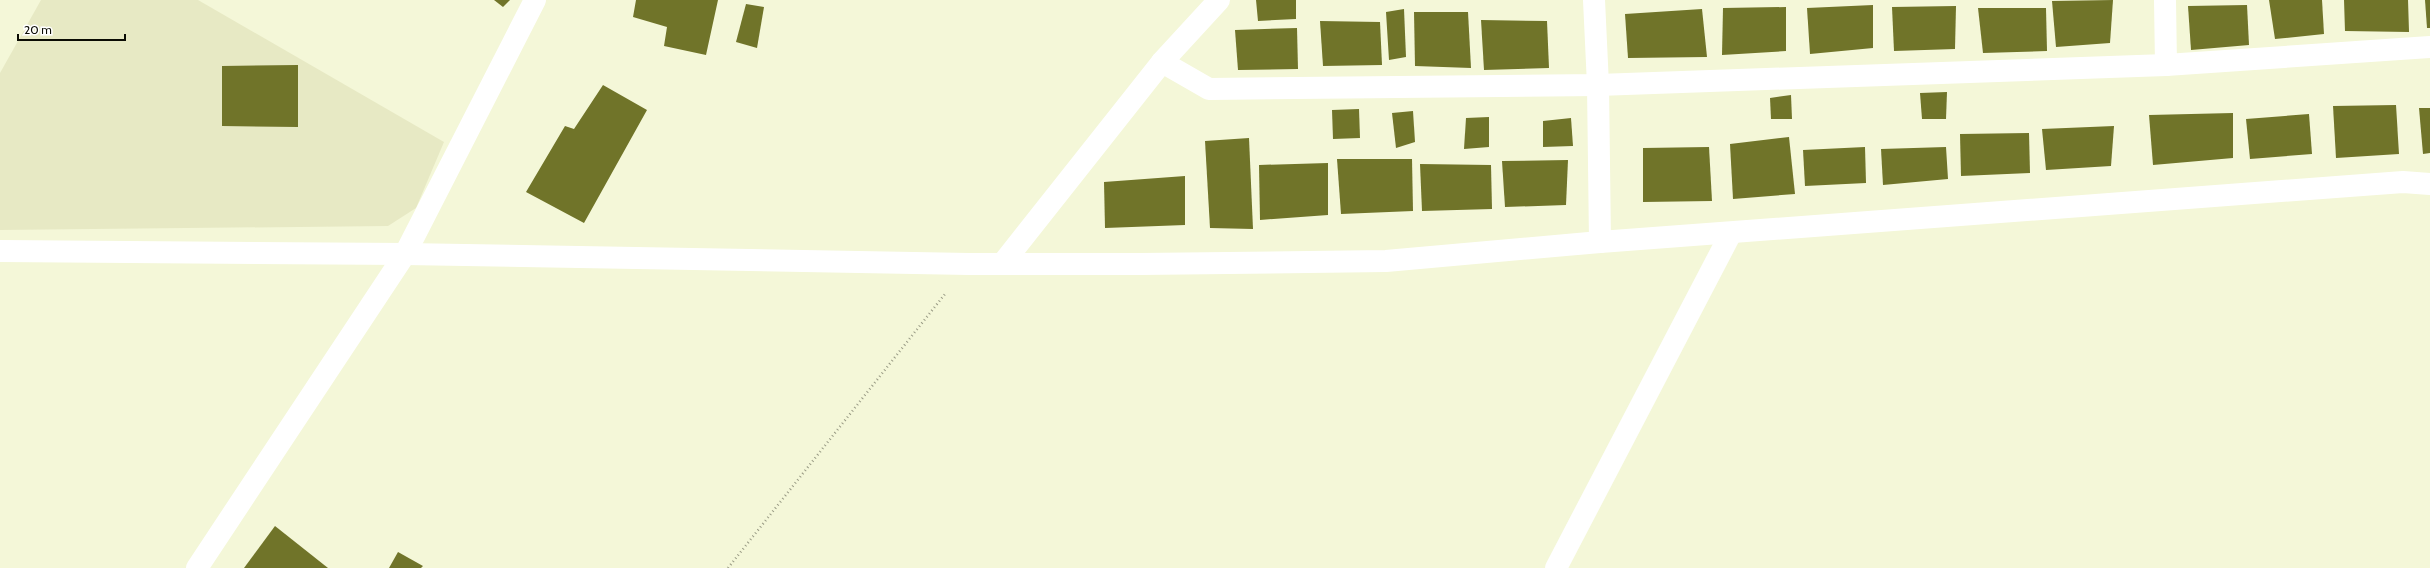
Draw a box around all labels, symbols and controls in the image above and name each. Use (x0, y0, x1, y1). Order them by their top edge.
scale bar (18, 16, 125, 42)
text: 20 m (24, 22, 52, 37)

